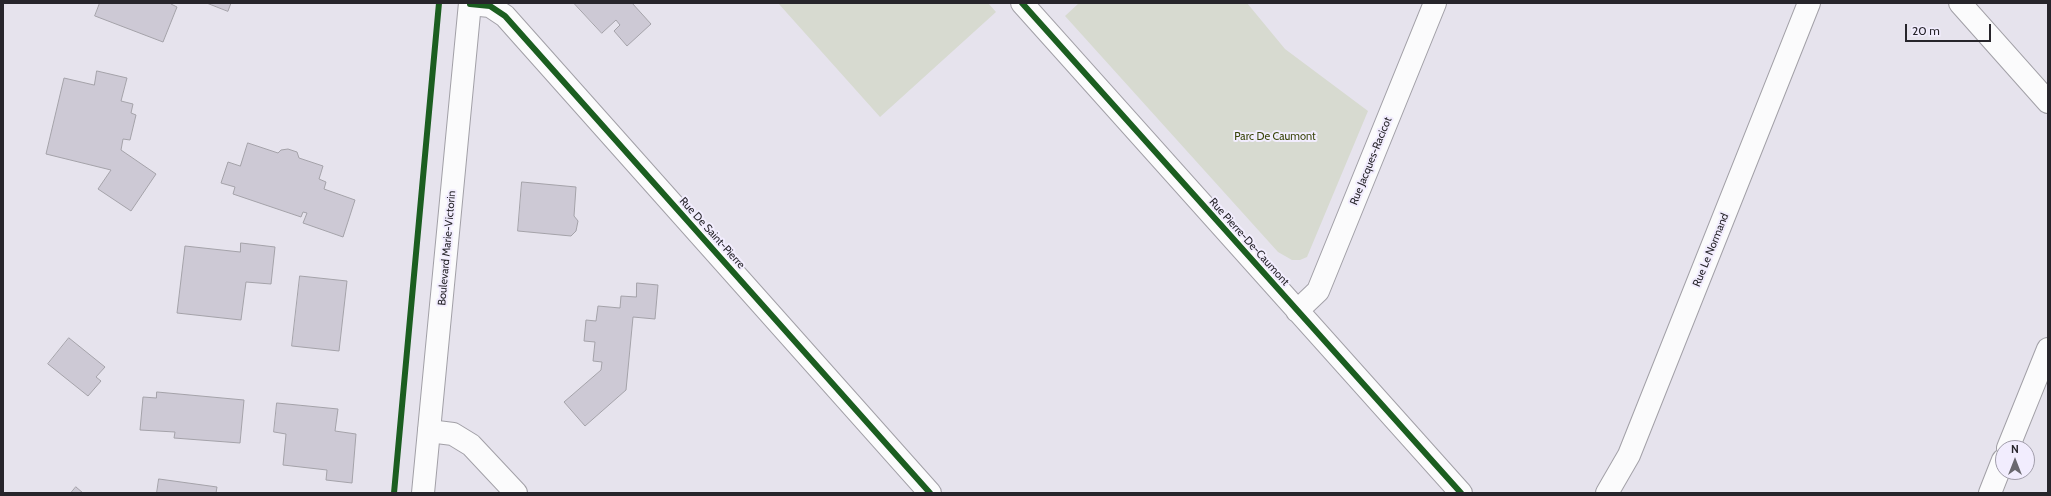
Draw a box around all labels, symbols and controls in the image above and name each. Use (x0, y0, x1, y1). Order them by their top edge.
scale bar (1907, 16, 1993, 42)
text: 20 m (1912, 23, 1940, 38)
street label: Rue Jacques-Racicot (1347, 115, 1395, 207)
park label: Parc De Caumont (1234, 130, 1316, 144)
street label: Boulevard Marie-Victorin (435, 190, 459, 306)
street label: Rue De Saint-Pierre (676, 195, 748, 271)
street label: Rue Pierre-De-Caumont (1206, 196, 1292, 288)
street label: Rue Le Normand (1690, 211, 1732, 289)
north arrow (1995, 440, 2035, 480)
text: N (2011, 442, 2019, 456)

